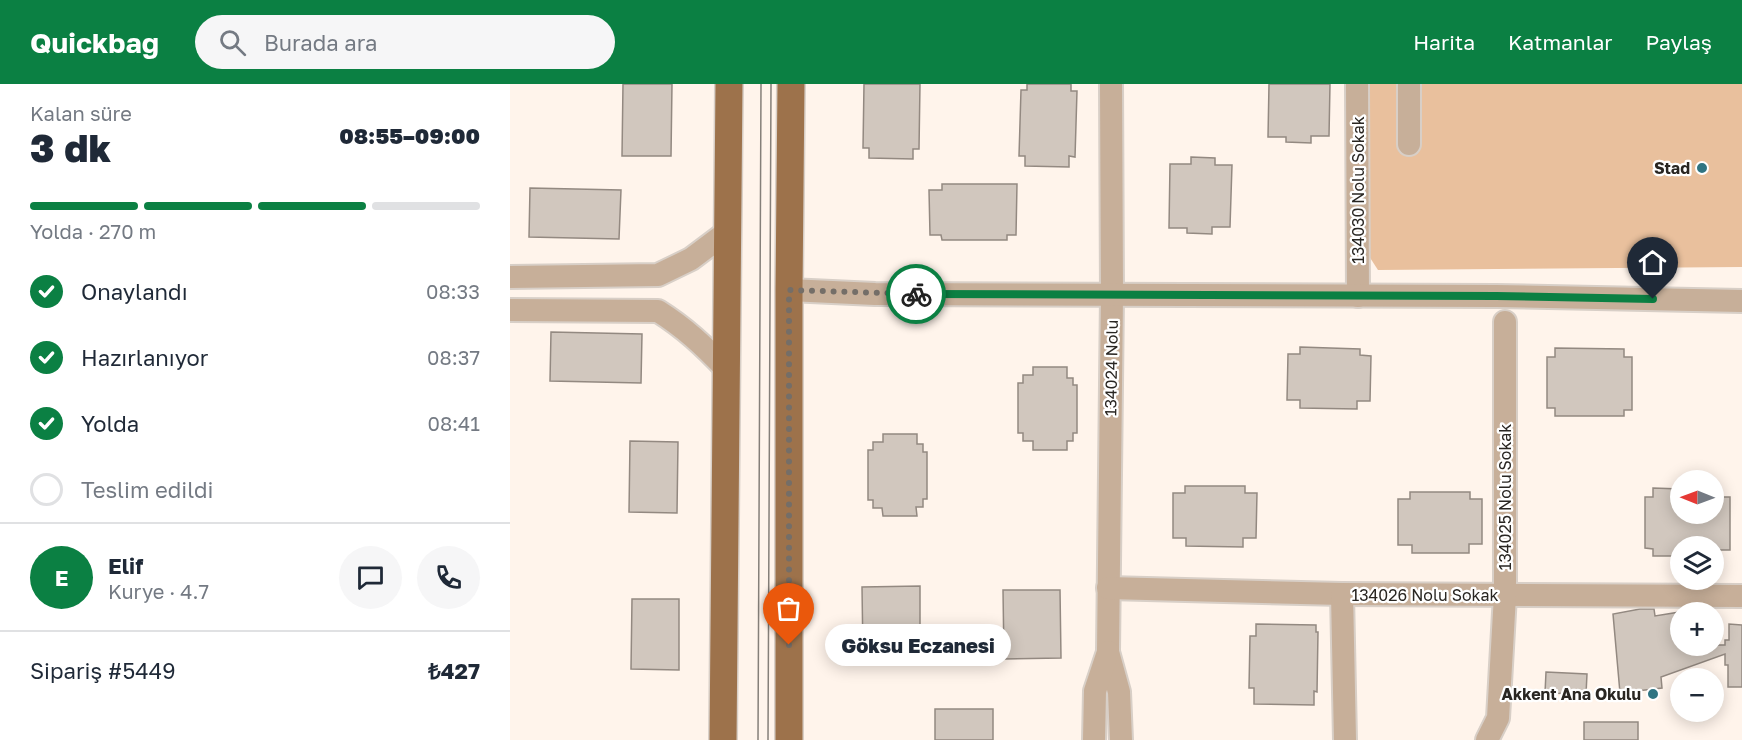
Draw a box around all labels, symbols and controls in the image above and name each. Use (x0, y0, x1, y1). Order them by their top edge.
search box (195, 15, 615, 69)
text: Quickbag (30, 26, 159, 59)
icon: search (216, 26, 249, 59)
text: Burada ara (264, 29, 377, 56)
text: Harita (1413, 29, 1475, 55)
text: Katmanlar (1508, 29, 1613, 55)
text: Paylaş (1646, 29, 1712, 55)
text: Kalan süre (30, 101, 132, 125)
street label: 134030 Nolu Sokak (1348, 116, 1368, 264)
text: 08:55–09:00 (339, 122, 480, 149)
text: 3 dk (30, 124, 111, 171)
place label: Stad (1654, 158, 1690, 178)
marker: Stad (1695, 161, 1709, 175)
text: Yolda · 270 m (30, 219, 156, 243)
pin (1627, 237, 1678, 299)
icon: home (1636, 246, 1669, 279)
courier (886, 264, 946, 324)
icon: check (30, 275, 63, 308)
text: Onaylandı (81, 278, 188, 305)
icon: bike (900, 278, 933, 311)
text: 08:33 (426, 279, 480, 303)
street label: 134024 Nolu (1100, 320, 1122, 416)
icon: check (30, 341, 63, 374)
text: Hazırlanıyor (81, 344, 208, 371)
text: 08:37 (427, 345, 480, 369)
icon: check (30, 407, 63, 440)
text: Yolda (81, 410, 139, 437)
text: 08:41 (428, 411, 480, 435)
street label: 134025 Nolu Sokak (1495, 424, 1515, 570)
north arrow (1670, 470, 1724, 524)
map controls (1670, 470, 1724, 722)
text: Teslim edildi (81, 476, 213, 503)
button: layers (1670, 536, 1724, 590)
button: chat (339, 546, 402, 609)
button: phone (417, 546, 480, 609)
text: Elif (108, 552, 143, 579)
text: E (55, 564, 68, 591)
text: Kurye · 4.7 (108, 579, 209, 603)
pin (763, 583, 814, 645)
street label: 134026 Nolu Sokak (1351, 585, 1499, 605)
icon: bag (772, 592, 805, 625)
button: + (1670, 602, 1724, 656)
callout: Göksu Eczanesi (825, 624, 1011, 666)
text: Göksu Eczanesi (841, 633, 995, 657)
text: Sipariş #5449 (30, 657, 175, 684)
text: ₺427 (428, 657, 480, 684)
button: − (1670, 668, 1724, 722)
place label: Akkent Ana Okulu (1502, 684, 1641, 704)
marker: Akkent Ana Okulu (1646, 687, 1660, 701)

